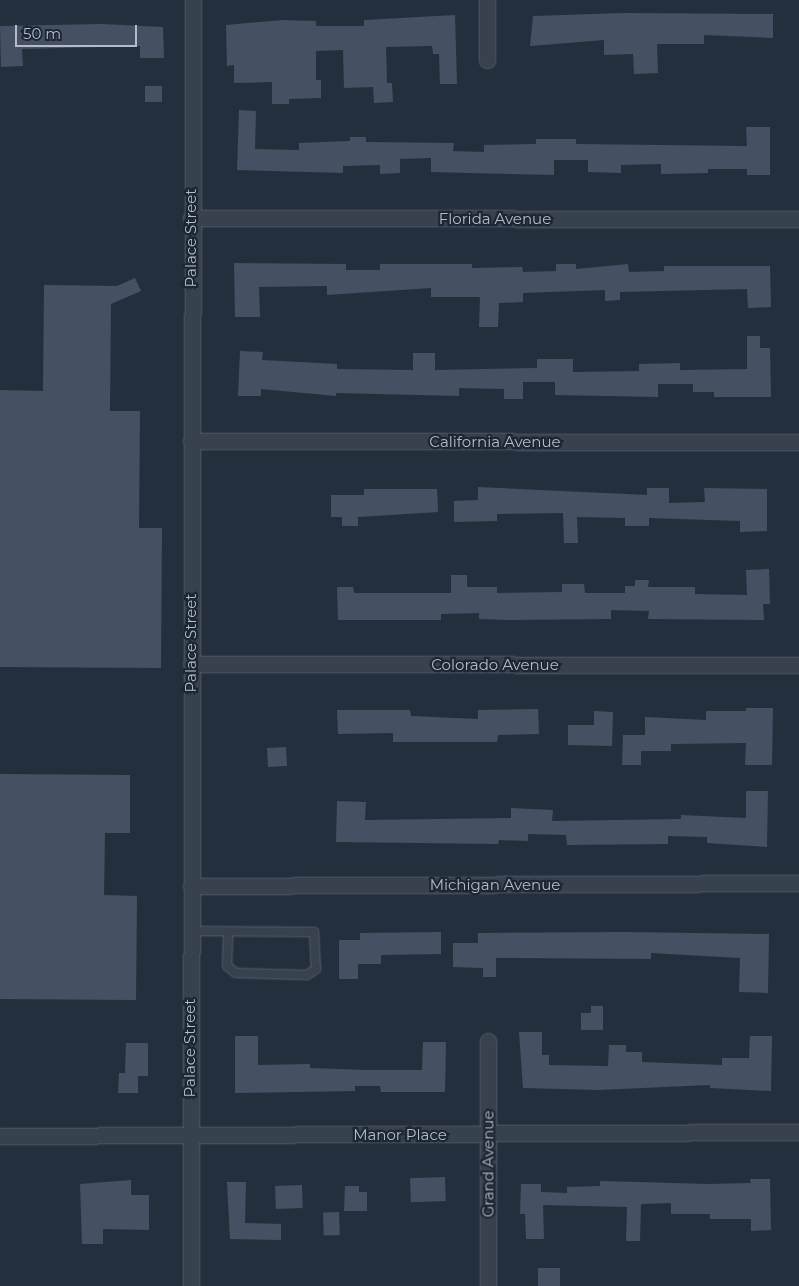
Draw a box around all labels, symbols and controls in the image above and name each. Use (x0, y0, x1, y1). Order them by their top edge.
scale bar (18, 15, 140, 47)
text: 50 m (23, 24, 61, 43)
street label: Palace Street (182, 189, 200, 287)
street label: Florida Avenue (439, 210, 551, 228)
street label: California Avenue (429, 433, 561, 451)
street label: Palace Street (182, 594, 200, 692)
street label: Colorado Avenue (431, 656, 559, 674)
street label: Michigan Avenue (430, 876, 560, 894)
street label: Palace Street (181, 999, 199, 1097)
street label: Grand Avenue (479, 1111, 497, 1217)
street label: Manor Place (353, 1126, 447, 1144)

